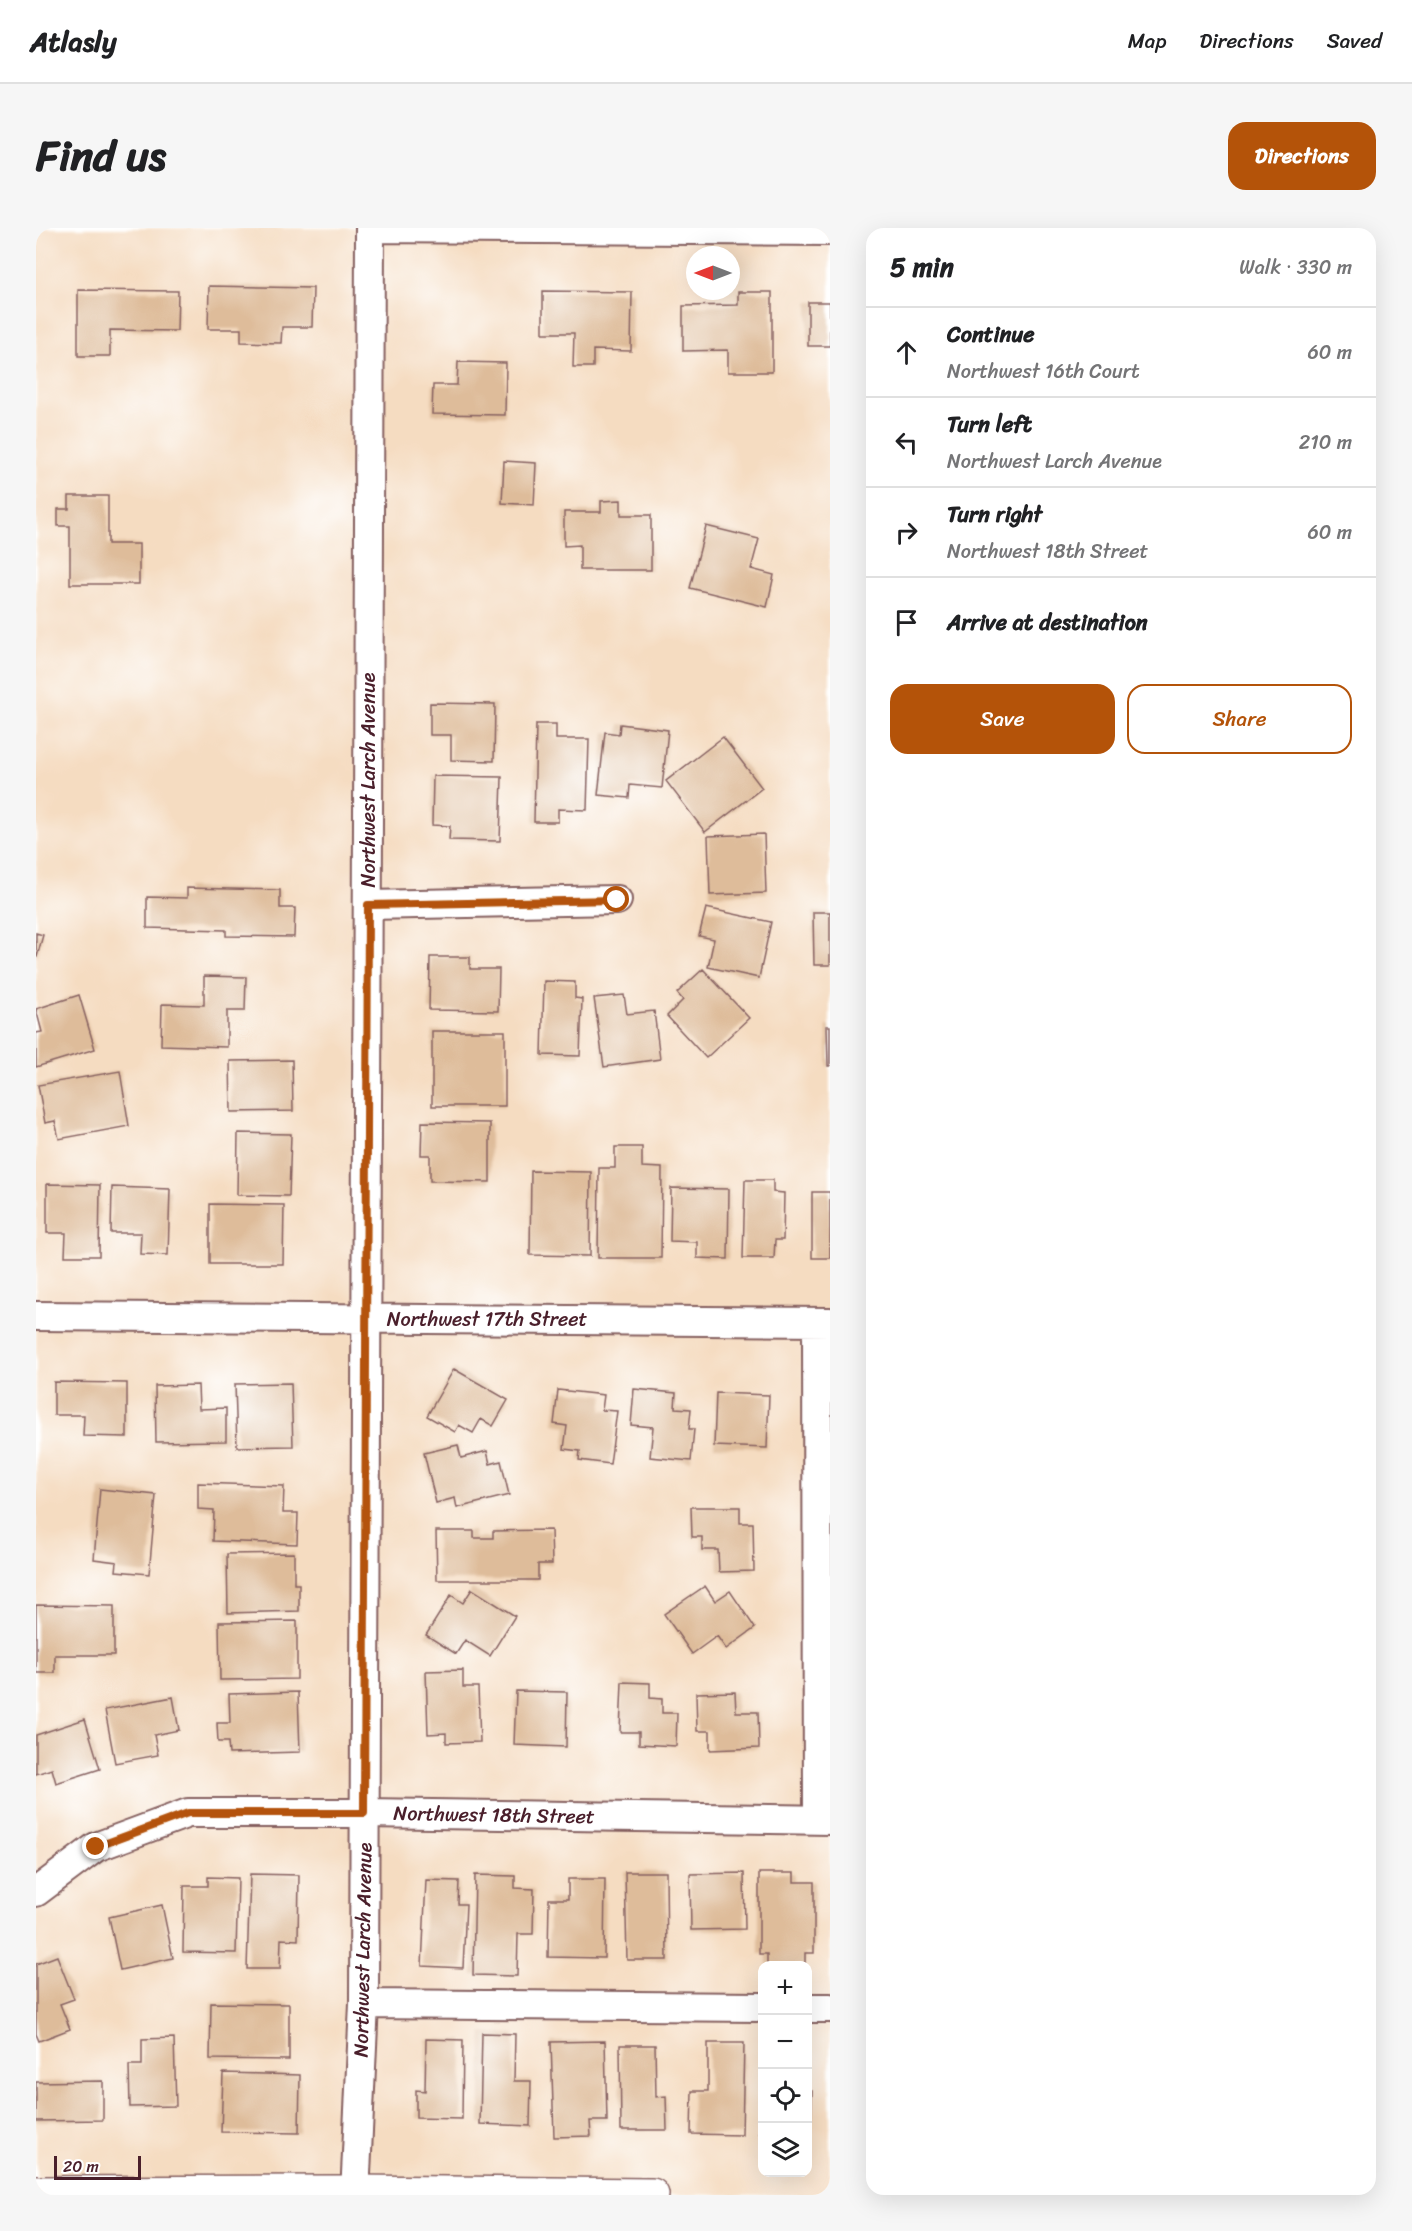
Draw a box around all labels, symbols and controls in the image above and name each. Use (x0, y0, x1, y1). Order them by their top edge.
text: Atlasly (30, 17, 117, 66)
text: Map (1128, 22, 1166, 60)
text: Directions (1199, 22, 1294, 60)
text: Saved (1327, 22, 1382, 60)
text: Find us (36, 119, 166, 193)
button: Directions (1228, 122, 1376, 190)
text: 5 min (890, 244, 954, 290)
north arrow (686, 246, 740, 300)
text: Walk · 330 m (1239, 250, 1352, 285)
text: Continue (947, 315, 1035, 354)
text: 60 m (1307, 335, 1352, 370)
icon: ahead (890, 336, 923, 369)
text: Northwest 16th Court (947, 354, 1140, 389)
text: Turn left (947, 405, 1032, 444)
text: 210 m (1299, 425, 1352, 460)
icon: left (890, 426, 923, 459)
text: Northwest Larch Avenue (947, 444, 1162, 479)
text: Turn right (947, 495, 1042, 534)
text: 60 m (1307, 515, 1352, 550)
icon: right (890, 516, 923, 549)
text: Northwest 18th Street (947, 534, 1148, 569)
text: Arrive at destination (947, 603, 1148, 642)
icon: arrive (890, 606, 923, 639)
street label: Northwest Larch Avenue (351, 672, 386, 887)
button: Save (890, 684, 1115, 754)
button: Share (1127, 684, 1352, 754)
route start (603, 886, 629, 912)
street label: Northwest 17th Street (387, 1302, 588, 1337)
street label: Northwest 18th Street (393, 1796, 595, 1834)
route end (82, 1833, 108, 1859)
street label: Northwest Larch Avenue (344, 1842, 382, 2058)
map controls (758, 1961, 812, 2177)
button: + (758, 1961, 812, 2015)
button: − (758, 2015, 812, 2069)
button: locate (758, 2069, 812, 2123)
button: layers (758, 2123, 812, 2177)
text: 20 m (63, 2152, 99, 2181)
scale bar (54, 2153, 141, 2180)

